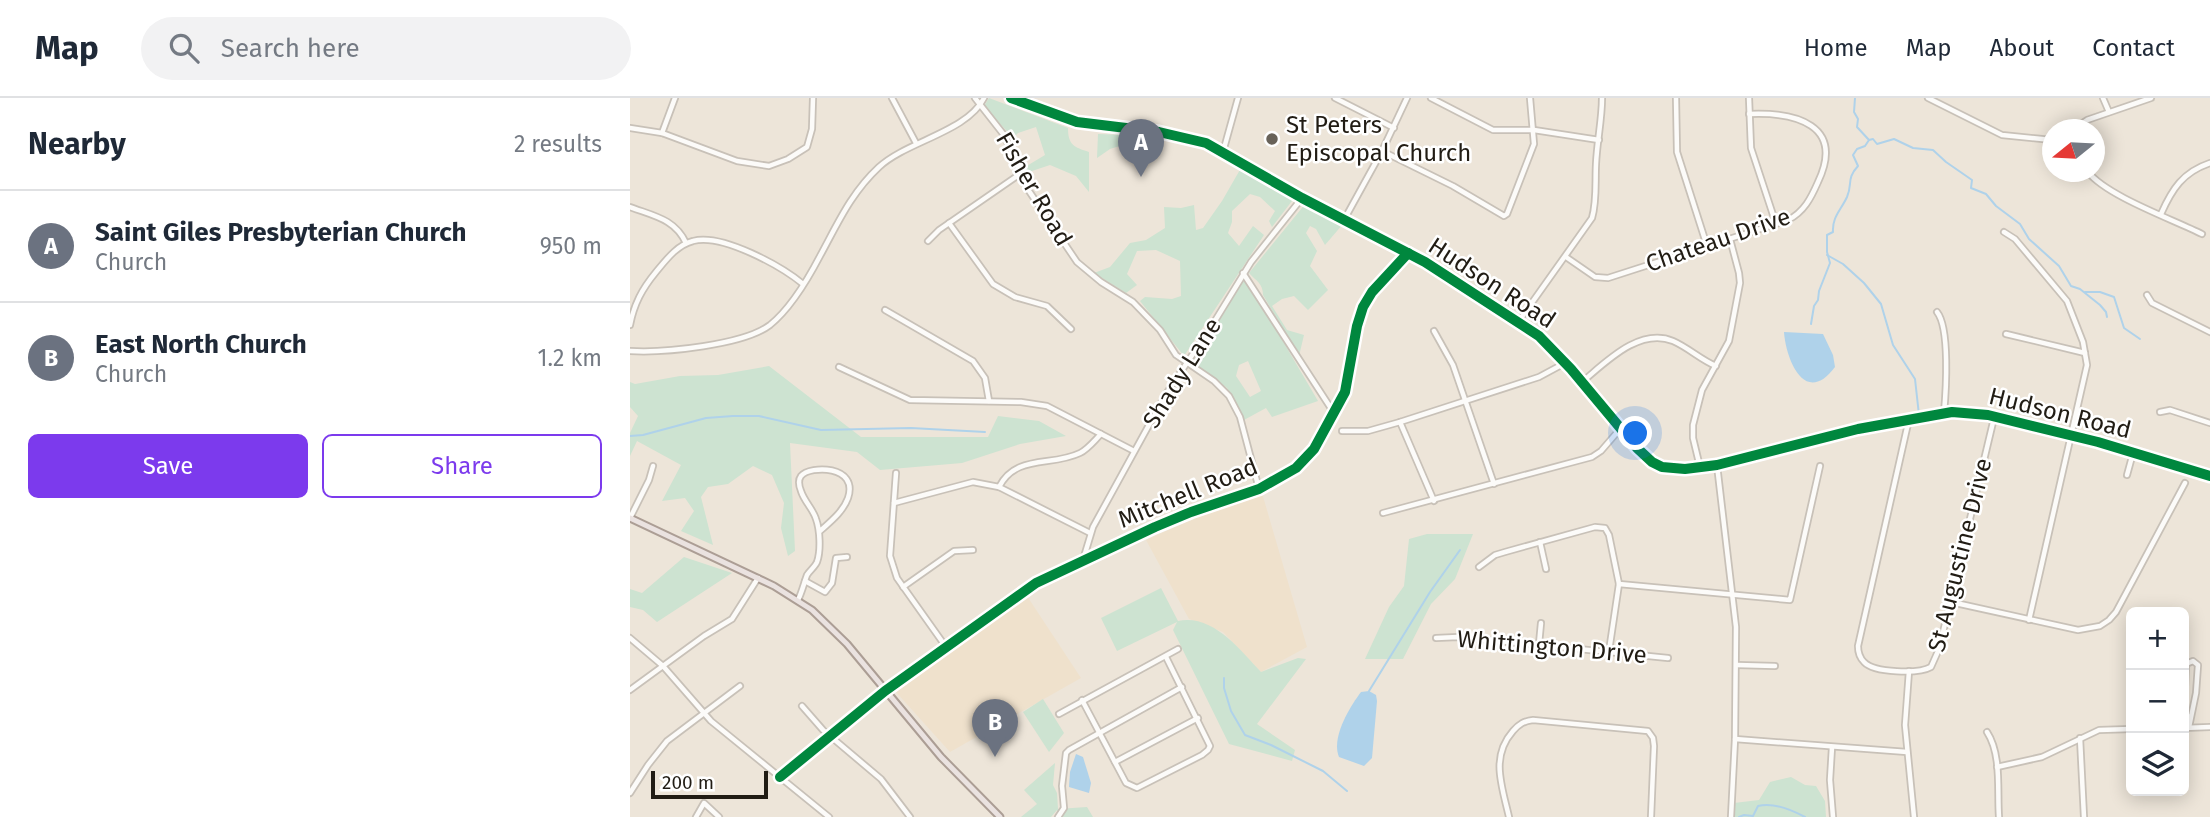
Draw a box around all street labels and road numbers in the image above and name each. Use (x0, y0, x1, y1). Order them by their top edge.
street label: Fisher Road (990, 127, 1078, 251)
street label: Chateau Drive (1642, 202, 1794, 278)
street label: Hudson Road (1423, 232, 1561, 334)
street label: Shady Lane (1137, 313, 1227, 433)
street label: Hudson Road (1986, 382, 2134, 444)
street label: Mitchell Road (1114, 452, 1262, 534)
street label: St Augustine Drive (1922, 455, 1998, 655)
street label: Whittington Drive (1456, 625, 1648, 669)

